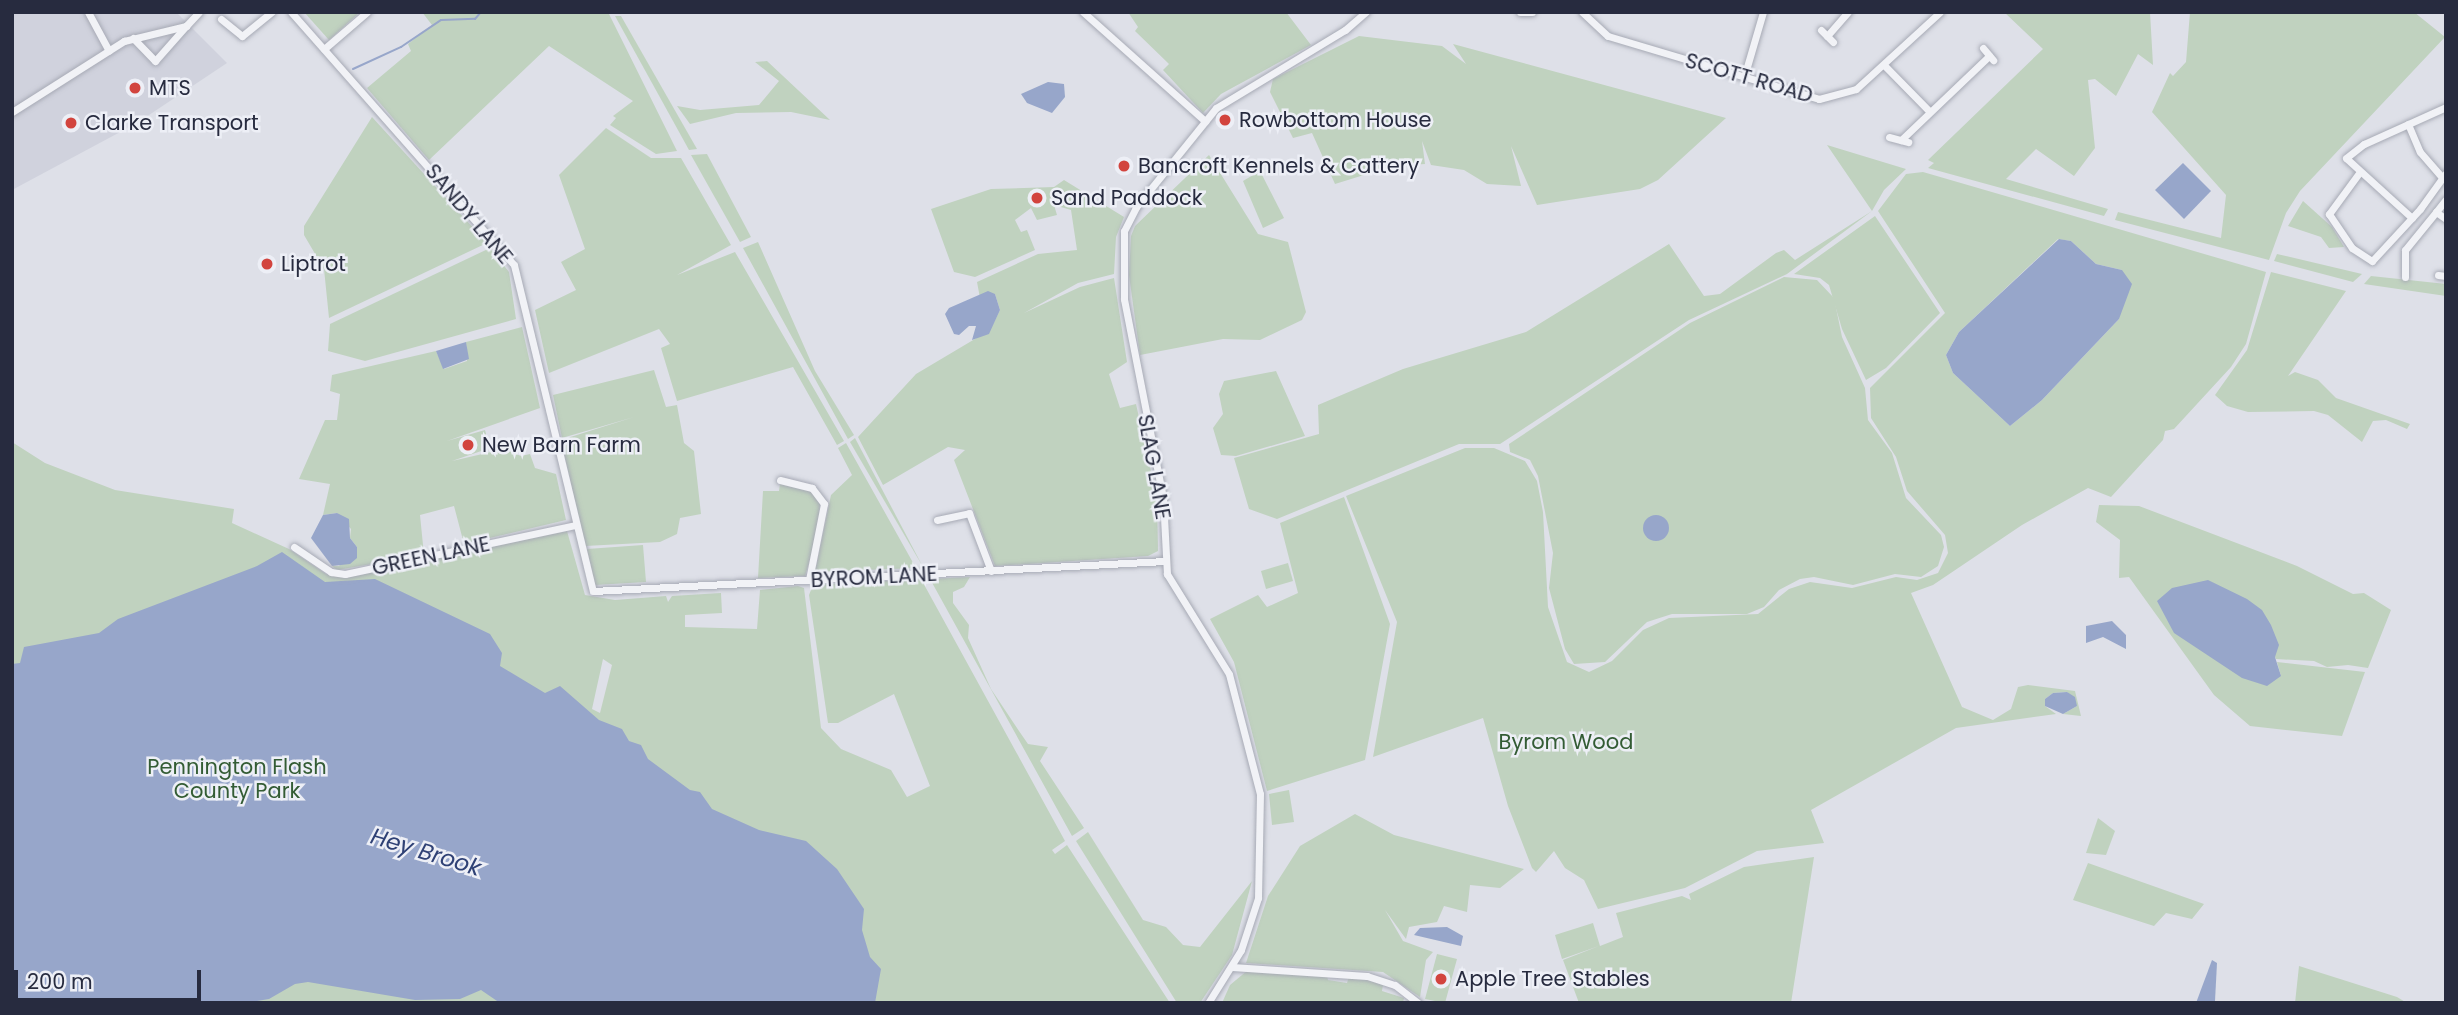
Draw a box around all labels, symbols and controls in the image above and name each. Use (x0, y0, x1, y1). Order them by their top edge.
street label: SCOTT ROAD (1682, 48, 1816, 108)
place label: MTS (149, 75, 191, 101)
marker: MTS (127, 80, 143, 96)
place label: Rowbottom House (1239, 107, 1431, 133)
place label: Clarke Transport (85, 110, 259, 136)
marker: Rowbottom House (1217, 112, 1233, 128)
marker: Clarke Transport (63, 115, 79, 131)
place label: Bancroft Kennels & Cattery (1138, 153, 1419, 179)
marker: Bancroft Kennels & Cattery (1116, 158, 1132, 174)
street label: SANDY LANE (420, 159, 518, 269)
place label: Sand Paddock (1051, 185, 1203, 211)
marker: Sand Paddock (1029, 190, 1045, 206)
place label: Liptrot (281, 251, 346, 277)
marker: Liptrot (259, 256, 275, 272)
street label: SLAG LANE (1132, 412, 1176, 522)
place label: New Barn Farm (482, 432, 641, 458)
marker: New Barn Farm (460, 437, 476, 453)
street label: GREEN LANE (370, 531, 492, 581)
street label: BYROM LANE (810, 561, 938, 593)
park label: Byrom Wood (1499, 729, 1633, 755)
park label: Pennington Flash County Park (147, 754, 327, 804)
water label: Hey Brook (367, 822, 485, 882)
scale bar (18, 956, 205, 1000)
place label: Apple Tree Stables (1455, 966, 1650, 992)
text: 200 m (27, 967, 93, 996)
marker: Apple Tree Stables (1433, 971, 1449, 987)

